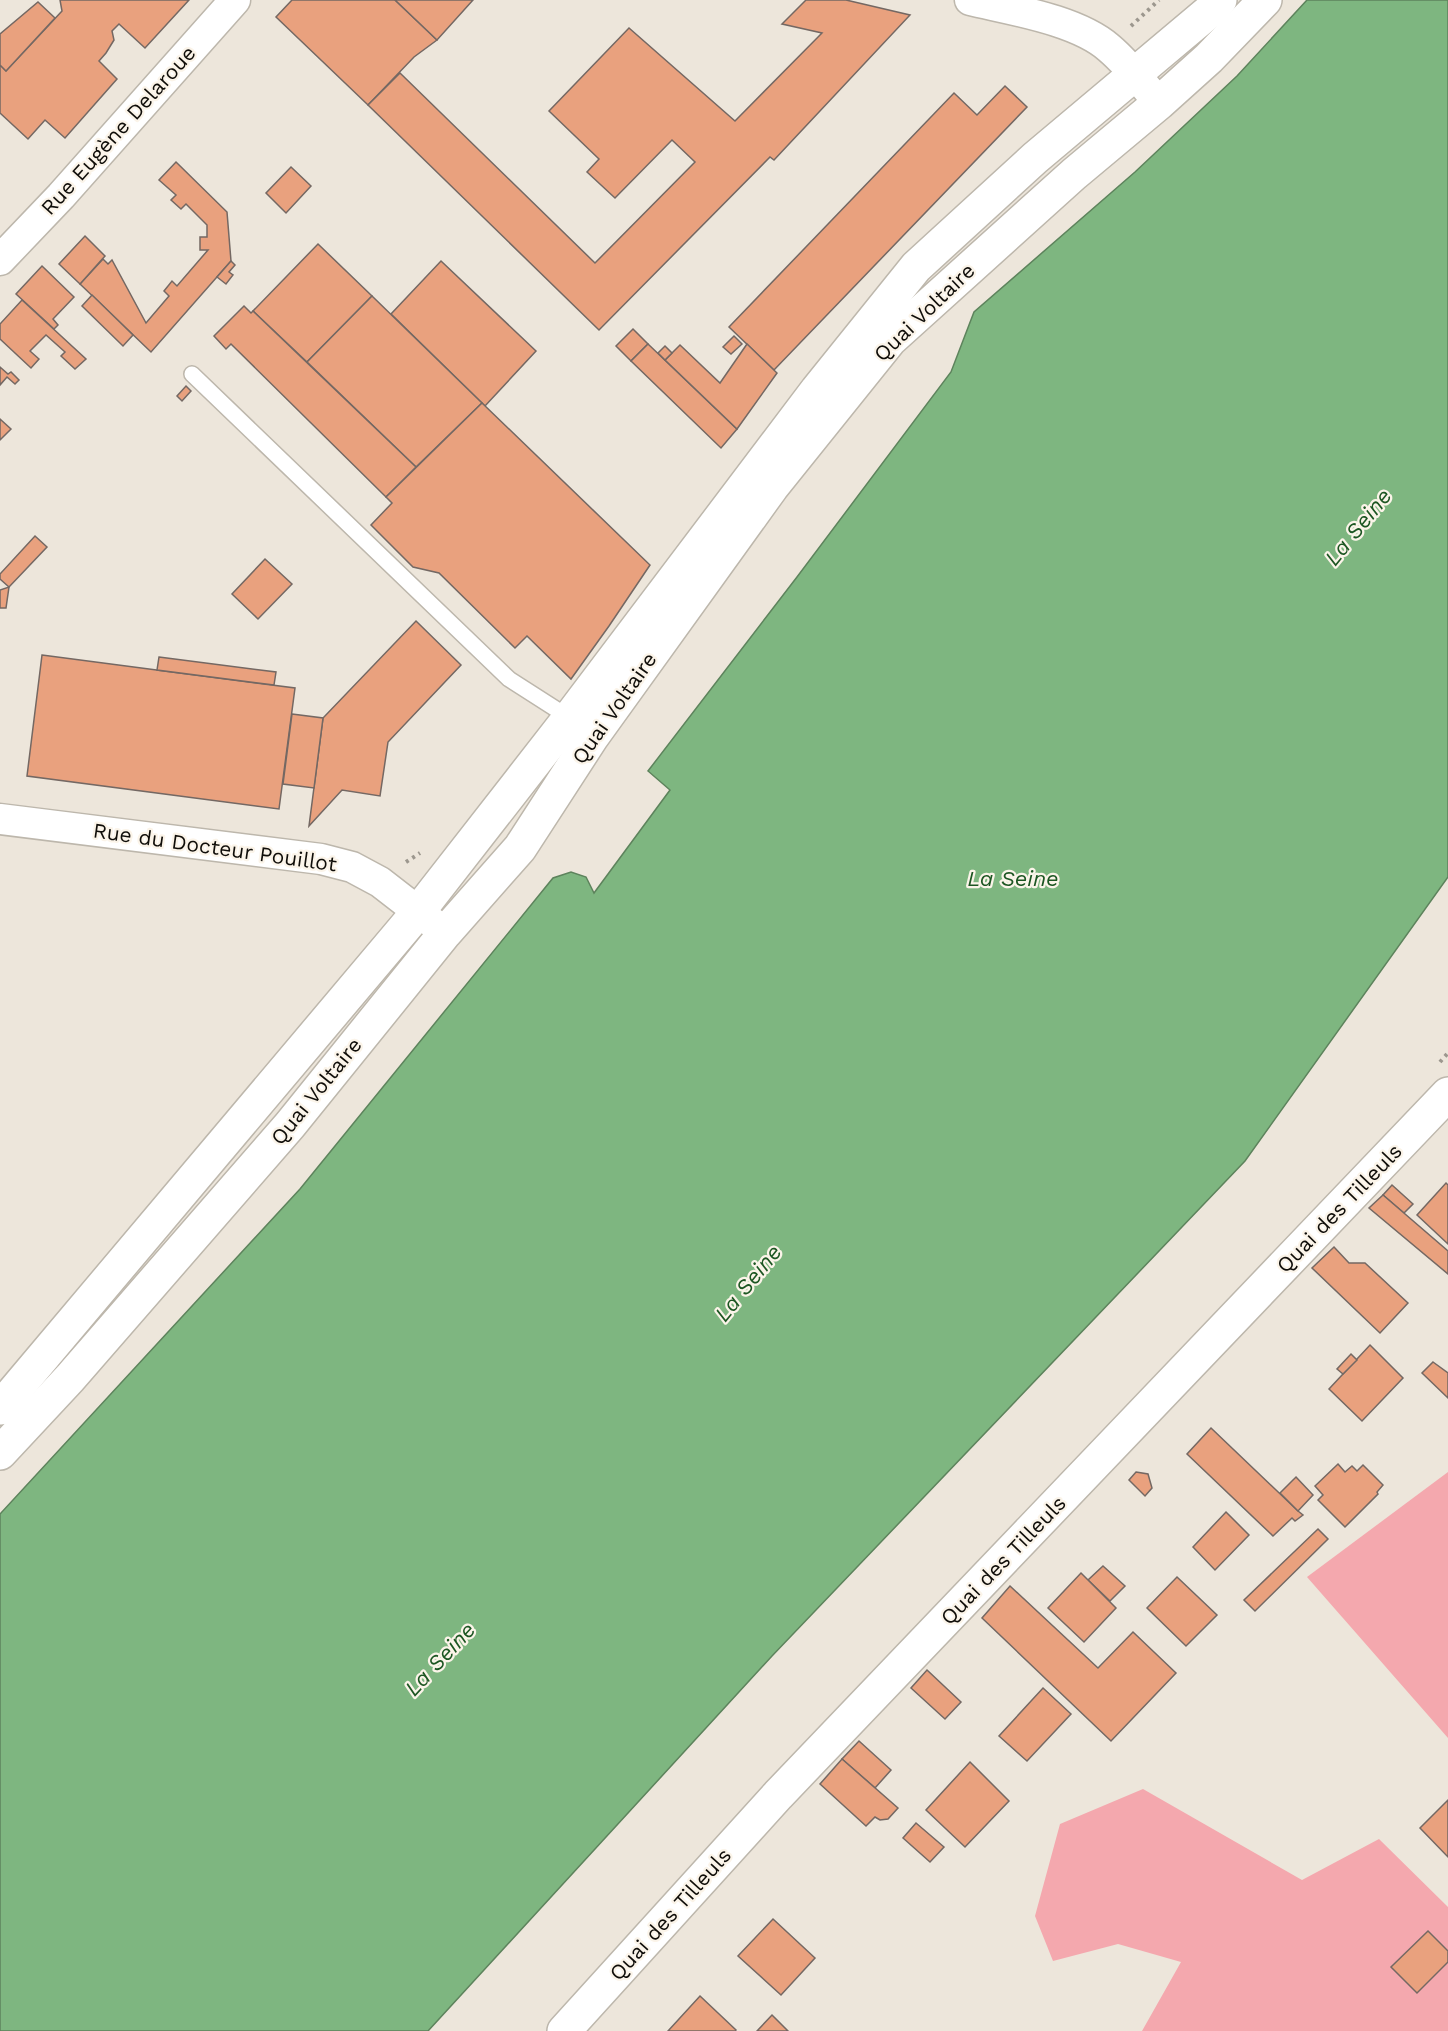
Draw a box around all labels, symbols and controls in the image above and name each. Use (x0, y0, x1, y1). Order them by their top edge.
street label: Rue Eugène Delaroue (35, 40, 201, 220)
street label: Quai Voltaire (868, 258, 980, 366)
water label: La Seine (1320, 484, 1396, 570)
street label: Quai Voltaire (566, 647, 662, 769)
street label: Rue du Docteur Pouillot (92, 818, 339, 877)
water label: La Seine (967, 866, 1059, 891)
street label: Quai Voltaire (265, 1032, 367, 1150)
street label: Quai des Tilleuls (1271, 1138, 1407, 1278)
water label: La Seine (710, 1240, 786, 1326)
street label: Quai des Tilleuls (935, 1490, 1071, 1630)
water label: La Seine (400, 1617, 480, 1701)
street label: Quai des Tilleuls (604, 1843, 736, 1985)

